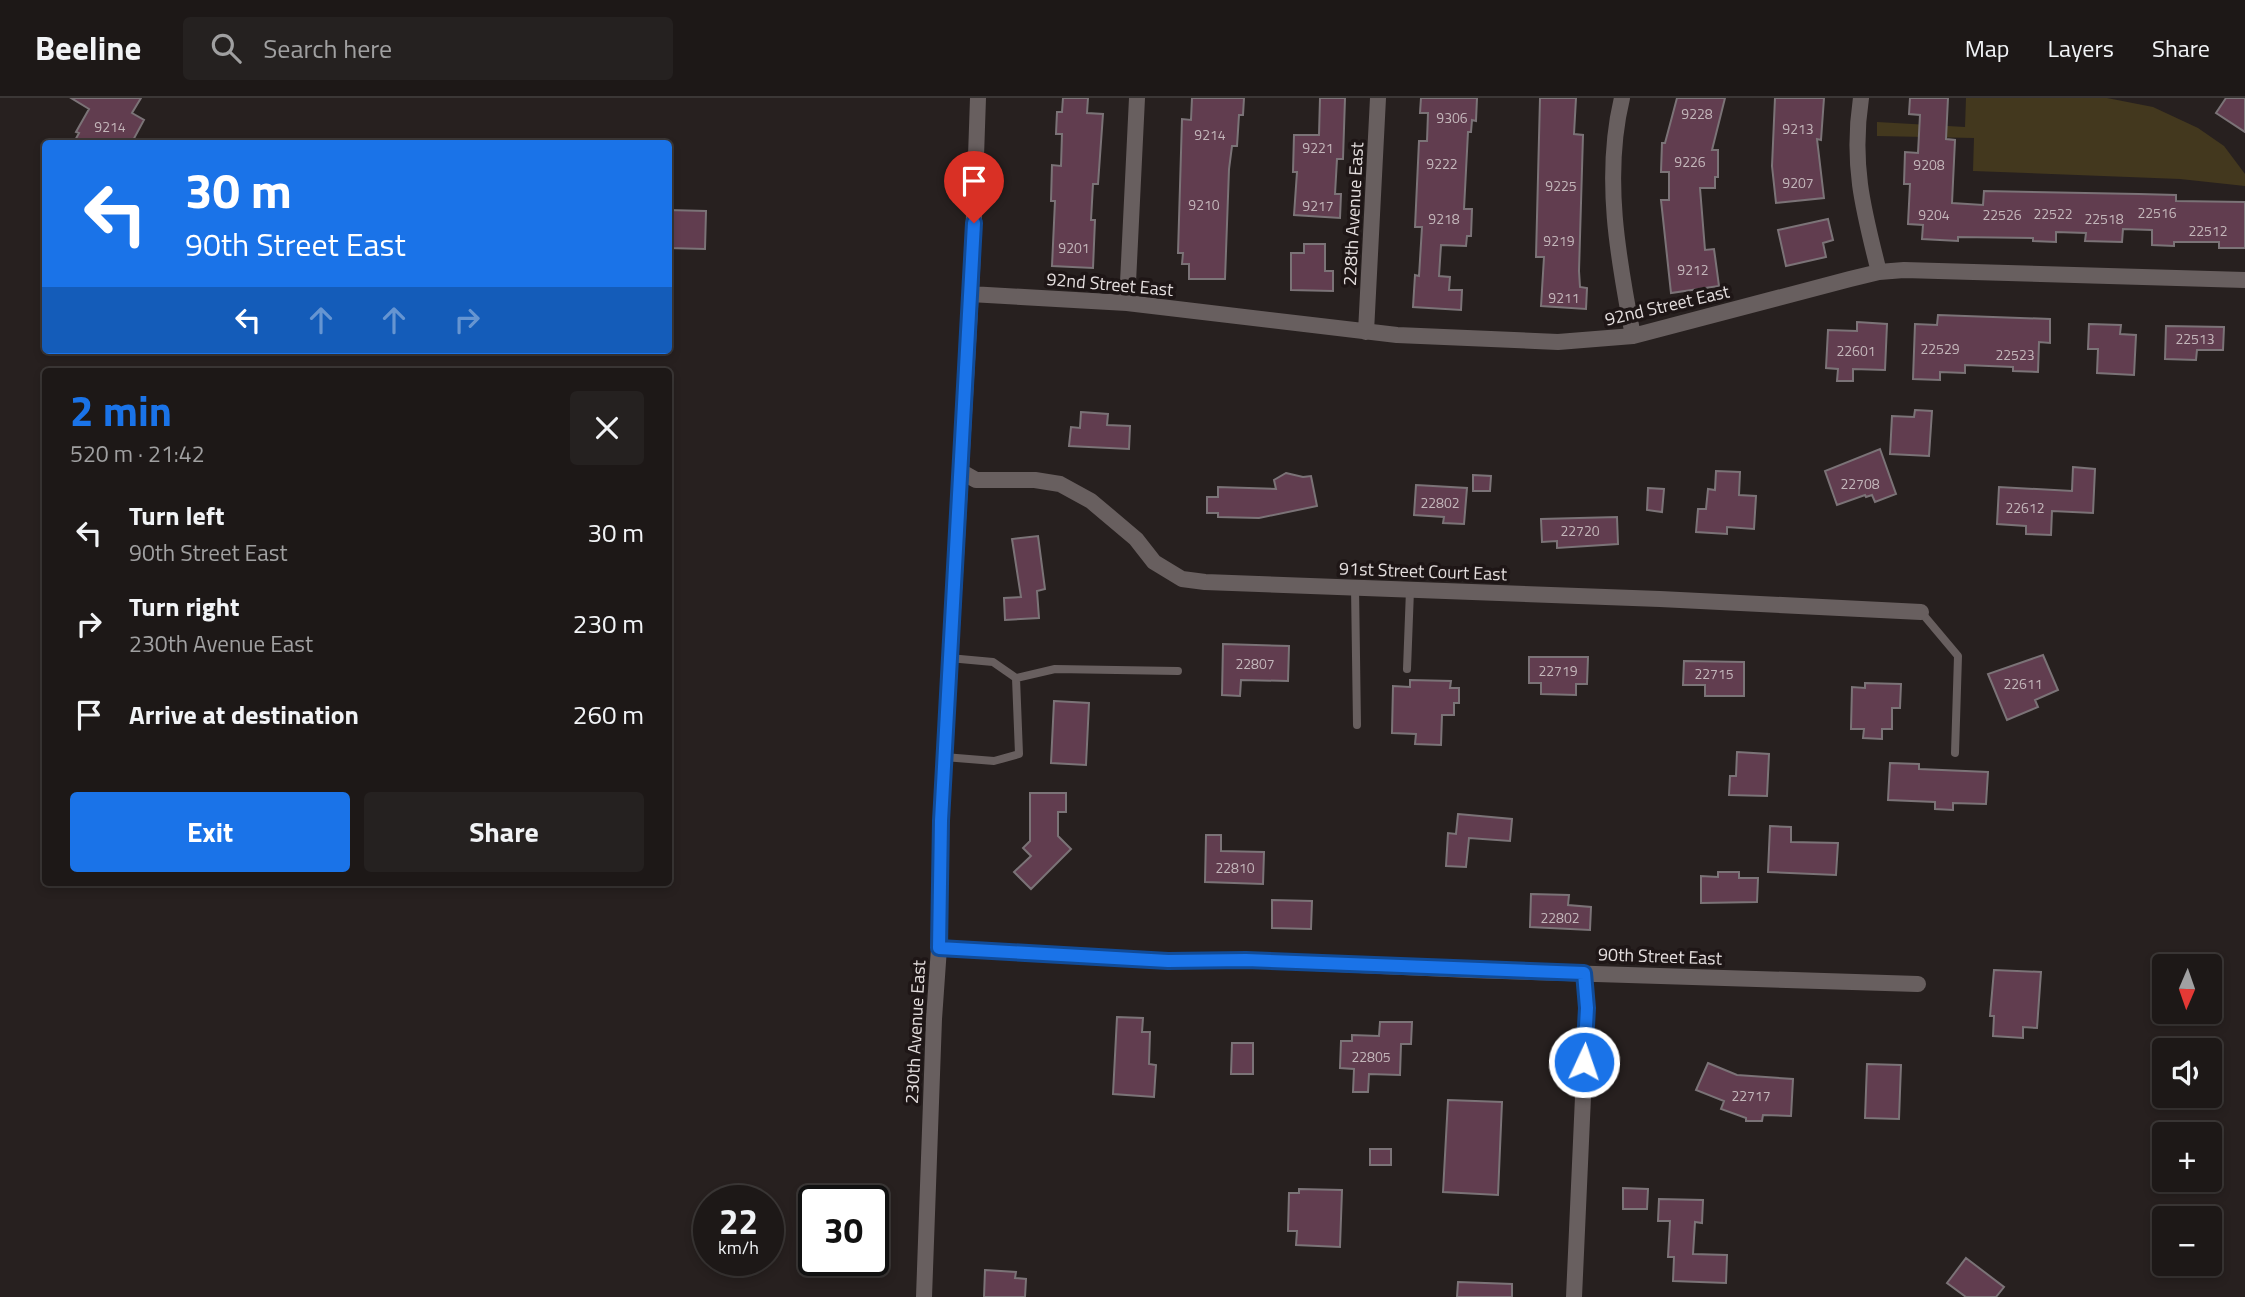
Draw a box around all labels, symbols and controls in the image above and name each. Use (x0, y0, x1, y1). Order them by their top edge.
search box (183, 17, 673, 80)
text: Beeline (35, 23, 141, 73)
icon: search (207, 29, 245, 67)
text: Search here (263, 29, 392, 68)
text: Map (1965, 30, 2010, 66)
text: Layers (2048, 30, 2114, 66)
text: Share (2152, 30, 2210, 66)
house number: 9228 (1681, 103, 1713, 124)
house number: 9306 (1436, 107, 1468, 128)
house number: 9214 (94, 116, 126, 137)
house number: 9213 (1782, 118, 1814, 139)
house number: 9214 (1194, 124, 1226, 145)
house number: 9221 (1302, 137, 1334, 158)
street label: 228th Avenue East (1336, 141, 1370, 287)
pin (944, 151, 1004, 223)
house number: 9226 (1674, 151, 1706, 172)
text: 30 m (185, 152, 292, 227)
house number: 9222 (1426, 153, 1458, 174)
house number: 9208 (1913, 154, 1945, 175)
icon: arrive (955, 162, 993, 200)
icon: left (70, 168, 161, 259)
house number: 9207 (1782, 172, 1814, 193)
house number: 9225 (1545, 175, 1577, 196)
house number: 9210 (1188, 194, 1220, 215)
house number: 9217 (1302, 195, 1334, 216)
house number: 22516 (2137, 202, 2177, 223)
house number: 22522 (2033, 203, 2073, 224)
house number: 9204 (1918, 204, 1950, 225)
house number: 22526 (1982, 204, 2022, 225)
house number: 9218 (1428, 208, 1460, 229)
house number: 22518 (2084, 208, 2124, 229)
text: 90th Street East (185, 220, 406, 268)
house number: 22512 (2188, 220, 2228, 241)
house number: 9219 (1543, 230, 1575, 251)
house number: 9201 (1058, 237, 1090, 258)
house number: 9212 (1677, 259, 1709, 280)
street label: 92nd Street East (1045, 265, 1175, 303)
street label: 92nd Street East (1602, 277, 1733, 332)
house number: 9211 (1548, 287, 1580, 308)
icon: left (229, 301, 267, 339)
icon: ahead (302, 301, 340, 339)
icon: ahead (375, 301, 413, 339)
icon: right (448, 301, 486, 339)
house number: 22513 (2175, 328, 2215, 349)
house number: 22529 (1920, 338, 1960, 359)
house number: 22601 (1836, 340, 1876, 361)
house number: 22523 (1995, 344, 2035, 365)
text: 2 min (70, 378, 172, 442)
button: close (570, 391, 644, 465)
text: 520 m · 21:42 (70, 436, 205, 471)
house number: 22708 (1840, 473, 1880, 494)
house number: 22802 (1420, 492, 1460, 513)
text: Turn left (129, 496, 224, 535)
house number: 22612 (2005, 497, 2045, 518)
text: 30 m (587, 513, 644, 552)
icon: left (70, 514, 108, 552)
house number: 22720 (1560, 520, 1600, 541)
text: 90th Street East (129, 535, 288, 570)
street label: 91st Street Court East (1339, 555, 1508, 587)
text: Turn right (129, 587, 240, 626)
text: 230 m (573, 604, 644, 643)
icon: right (70, 605, 108, 643)
text: 230th Avenue East (129, 626, 313, 661)
house number: 22807 (1235, 653, 1275, 674)
house number: 22719 (1538, 660, 1578, 681)
house number: 22715 (1694, 663, 1734, 684)
house number: 22611 (2003, 673, 2043, 694)
text: Arrive at destination (129, 695, 359, 734)
text: 260 m (573, 695, 644, 734)
icon: arrive (70, 696, 108, 734)
button: Exit (70, 792, 350, 872)
button: Share (364, 792, 644, 872)
house number: 22810 (1215, 857, 1255, 878)
house number: 22802 (1540, 907, 1580, 928)
street label: 90th Street East (1597, 940, 1723, 972)
north arrow (2152, 954, 2222, 1024)
map controls (2152, 954, 2222, 1276)
street label: 230th Avenue East (898, 959, 932, 1105)
position arrow (1547, 1025, 1621, 1099)
button: sound (2152, 1038, 2222, 1108)
house number: 22805 (1351, 1046, 1391, 1067)
house number: 22717 (1731, 1085, 1771, 1106)
button: + (2152, 1122, 2222, 1192)
speed limit sign: 30 (798, 1185, 889, 1276)
text: 22 (719, 1194, 758, 1248)
button: − (2152, 1206, 2222, 1276)
text: km/h (718, 1234, 759, 1261)

